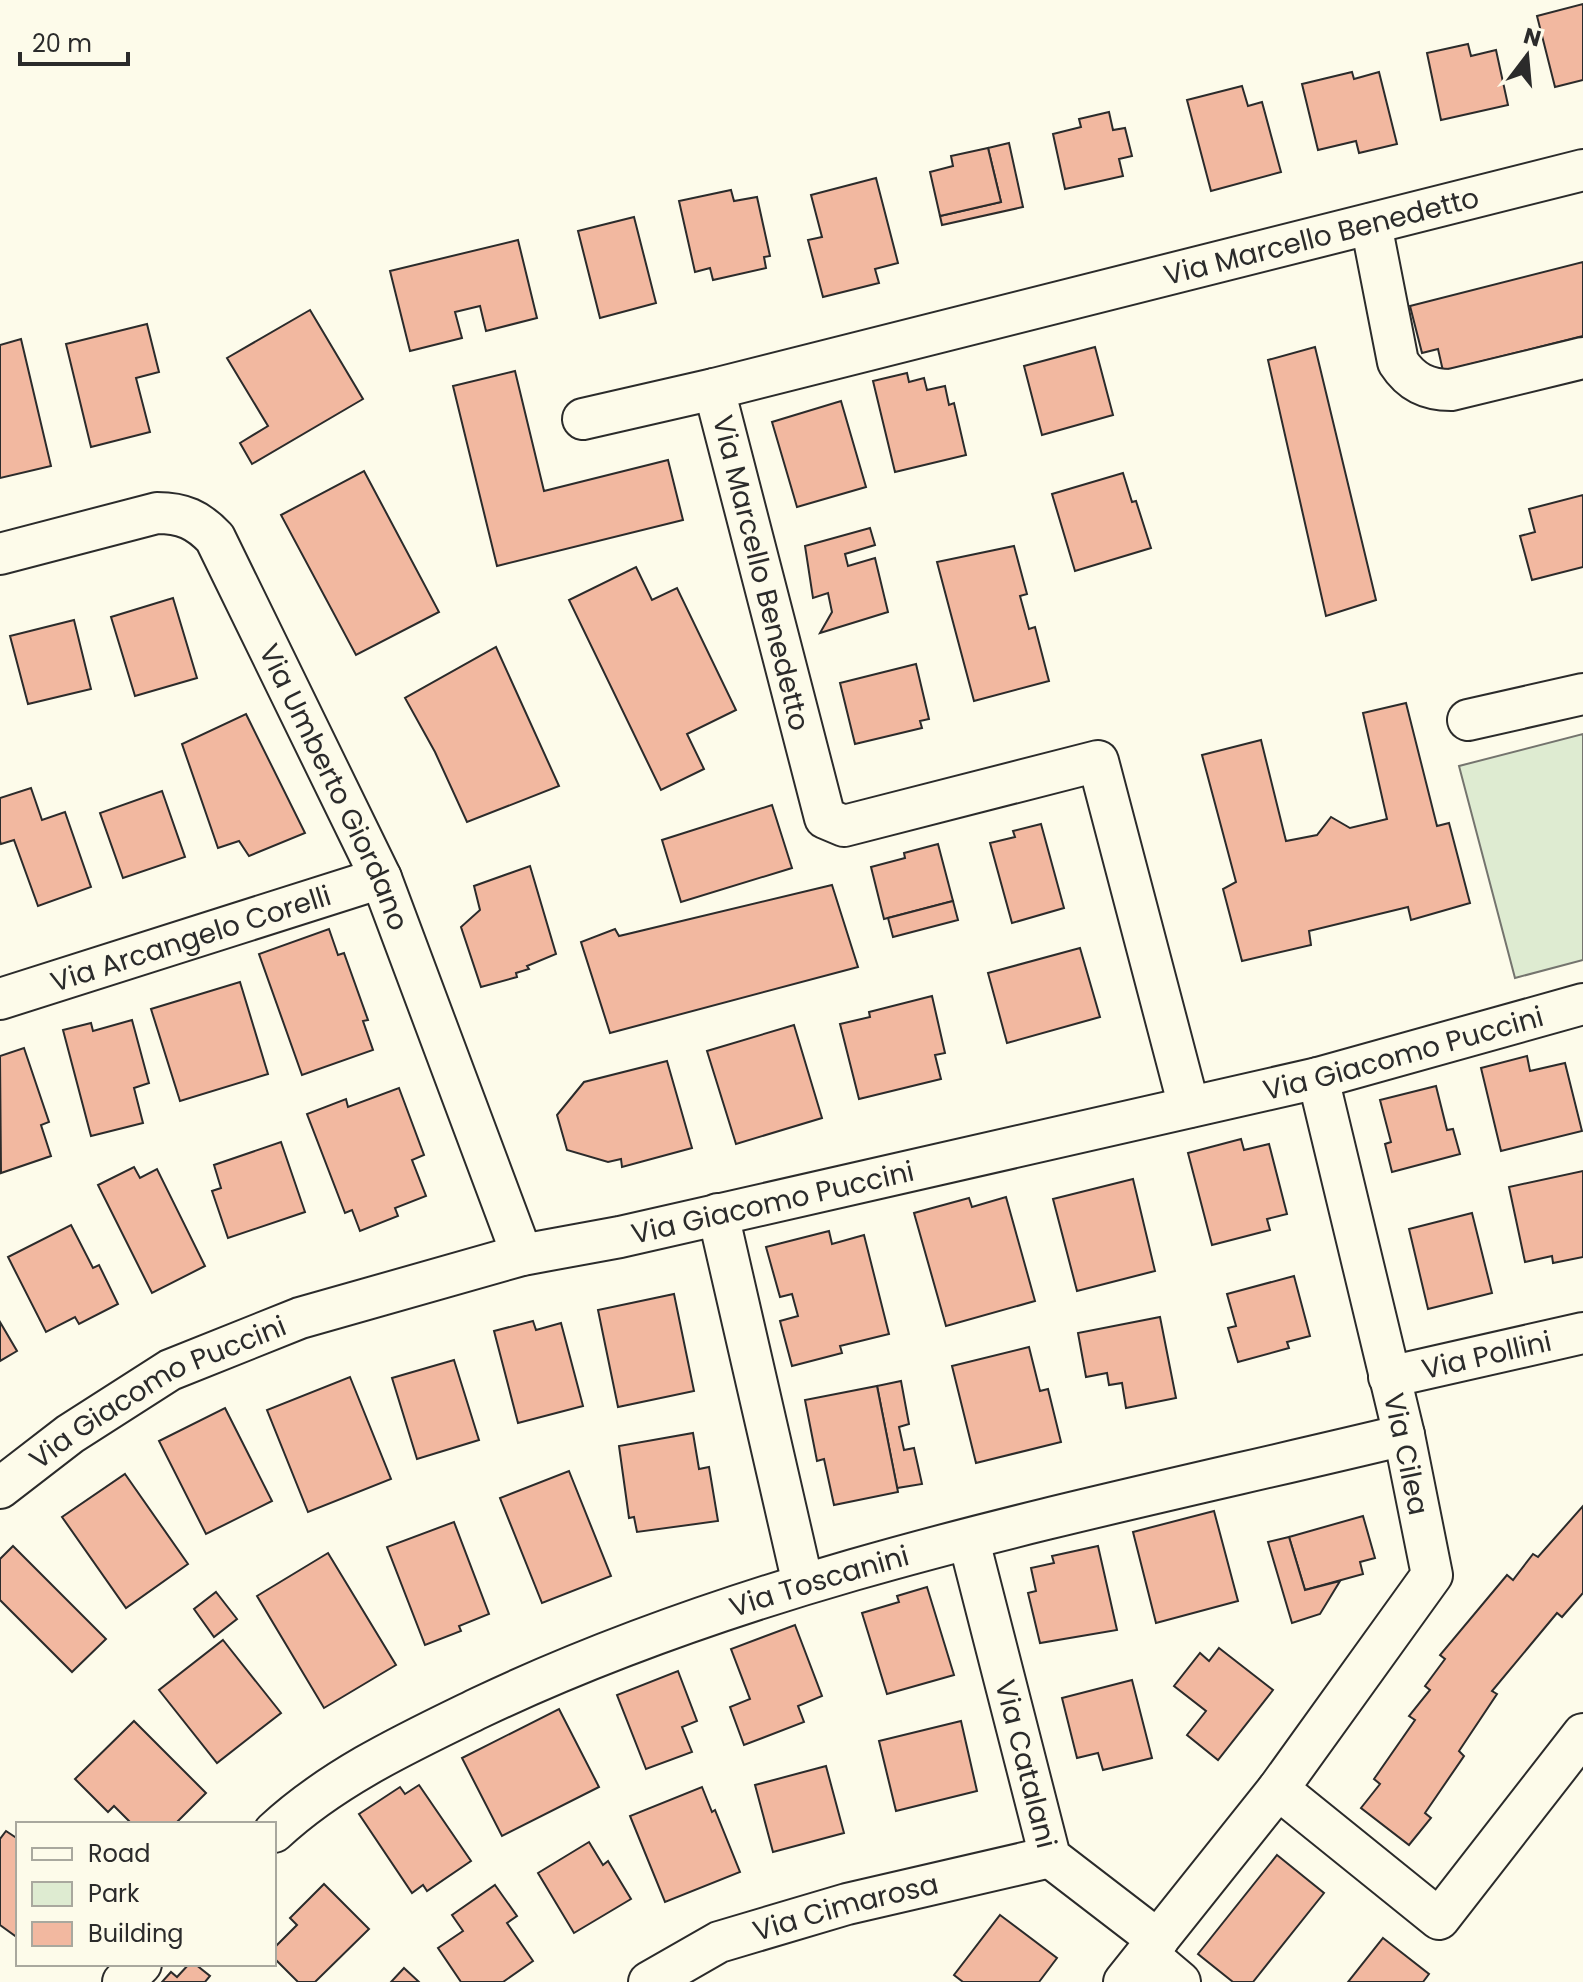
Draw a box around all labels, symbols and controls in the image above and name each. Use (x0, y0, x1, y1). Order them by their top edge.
scale bar (20, 16, 128, 66)
north arrow (1487, 16, 1567, 96)
text: N (1520, 20, 1545, 54)
text: 20 m (32, 27, 92, 60)
street label: Via Marcello Benedetto (1160, 177, 1483, 294)
street label: Via Marcello Benedetto (703, 411, 819, 735)
street label: Via Umberto Giordano (250, 637, 418, 936)
street label: Via Arcangelo Corelli (46, 876, 336, 1001)
street label: Via Giacomo Puccini (1259, 997, 1548, 1109)
street label: Via Giacomo Puccini (627, 1151, 918, 1253)
street label: Via Giacomo Puccini (21, 1306, 292, 1478)
street label: Via Pollini (1418, 1321, 1555, 1388)
street label: Via Cilea (1374, 1389, 1438, 1519)
street label: Via Toscanini (724, 1536, 913, 1626)
street label: Via Catalani (986, 1675, 1066, 1852)
legend (16, 1822, 276, 1966)
text: Road (88, 1837, 150, 1870)
street label: Via Cimarosa (748, 1864, 942, 1950)
text: Park (88, 1877, 140, 1910)
text: Building (88, 1917, 184, 1950)

